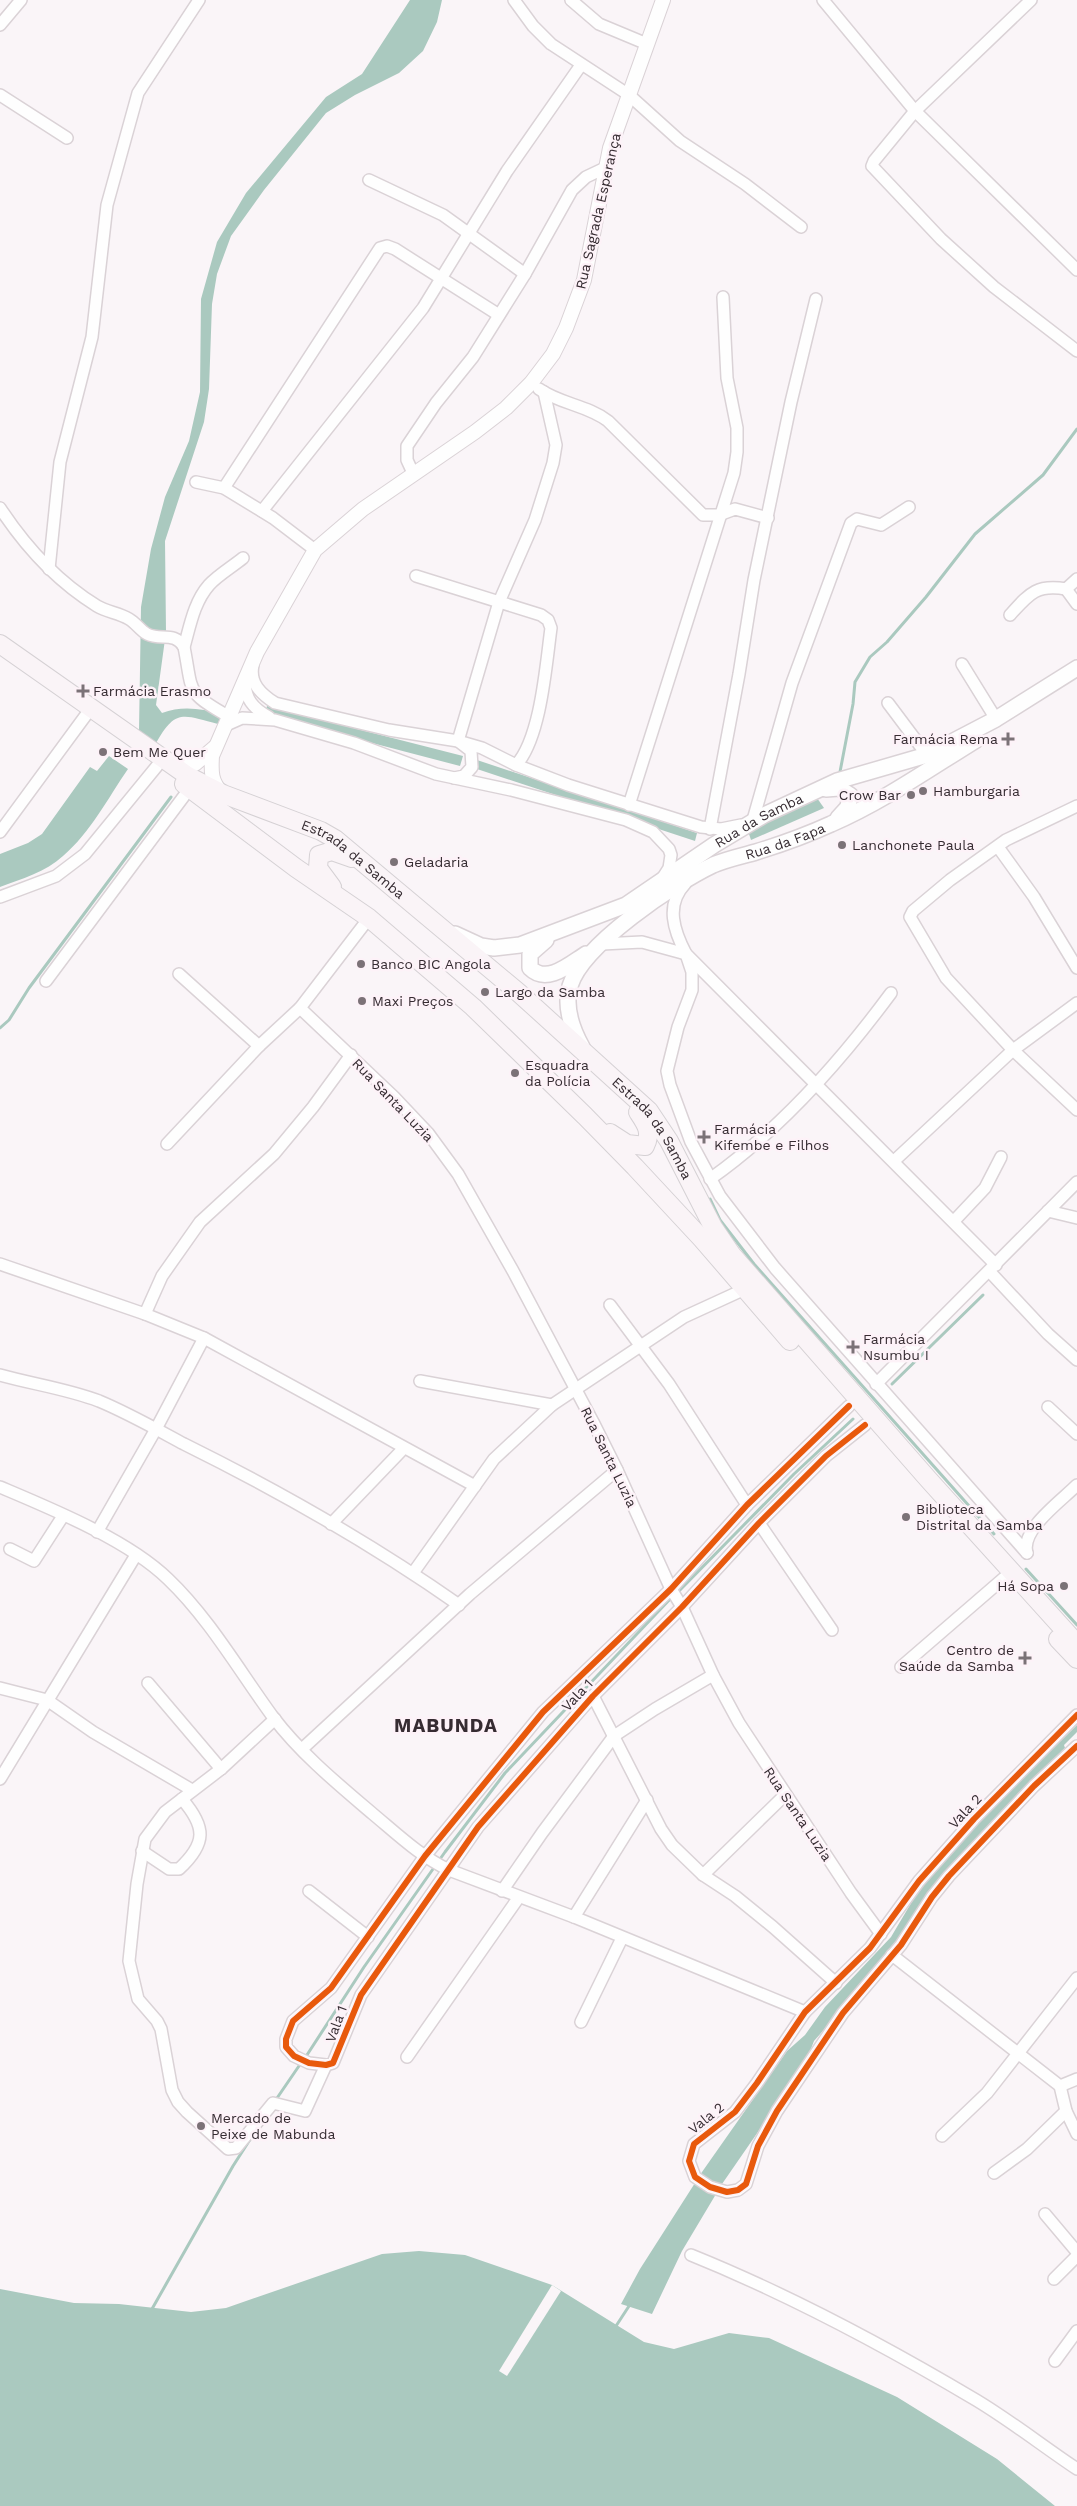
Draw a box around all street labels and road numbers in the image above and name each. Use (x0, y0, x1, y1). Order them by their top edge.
street label: Rua Sagrada Esperança (572, 131, 624, 291)
street label: Rua da Samba (712, 790, 806, 851)
street label: Estrada da Samba (299, 816, 408, 902)
street label: Rua da Fapa (743, 820, 828, 863)
street label: Rua Santa Luzia (349, 1055, 437, 1145)
street label: Estrada da Samba (609, 1074, 695, 1182)
street label: Rua Santa Luzia (578, 1404, 640, 1510)
street label: Vala 1 (558, 1676, 596, 1714)
street label: Rua Santa Luzia (761, 1764, 835, 1864)
street label: Vala 2 (945, 1791, 985, 1831)
street label: Vala 1 (322, 2003, 350, 2045)
street label: Vala 2 (685, 2099, 727, 2137)

